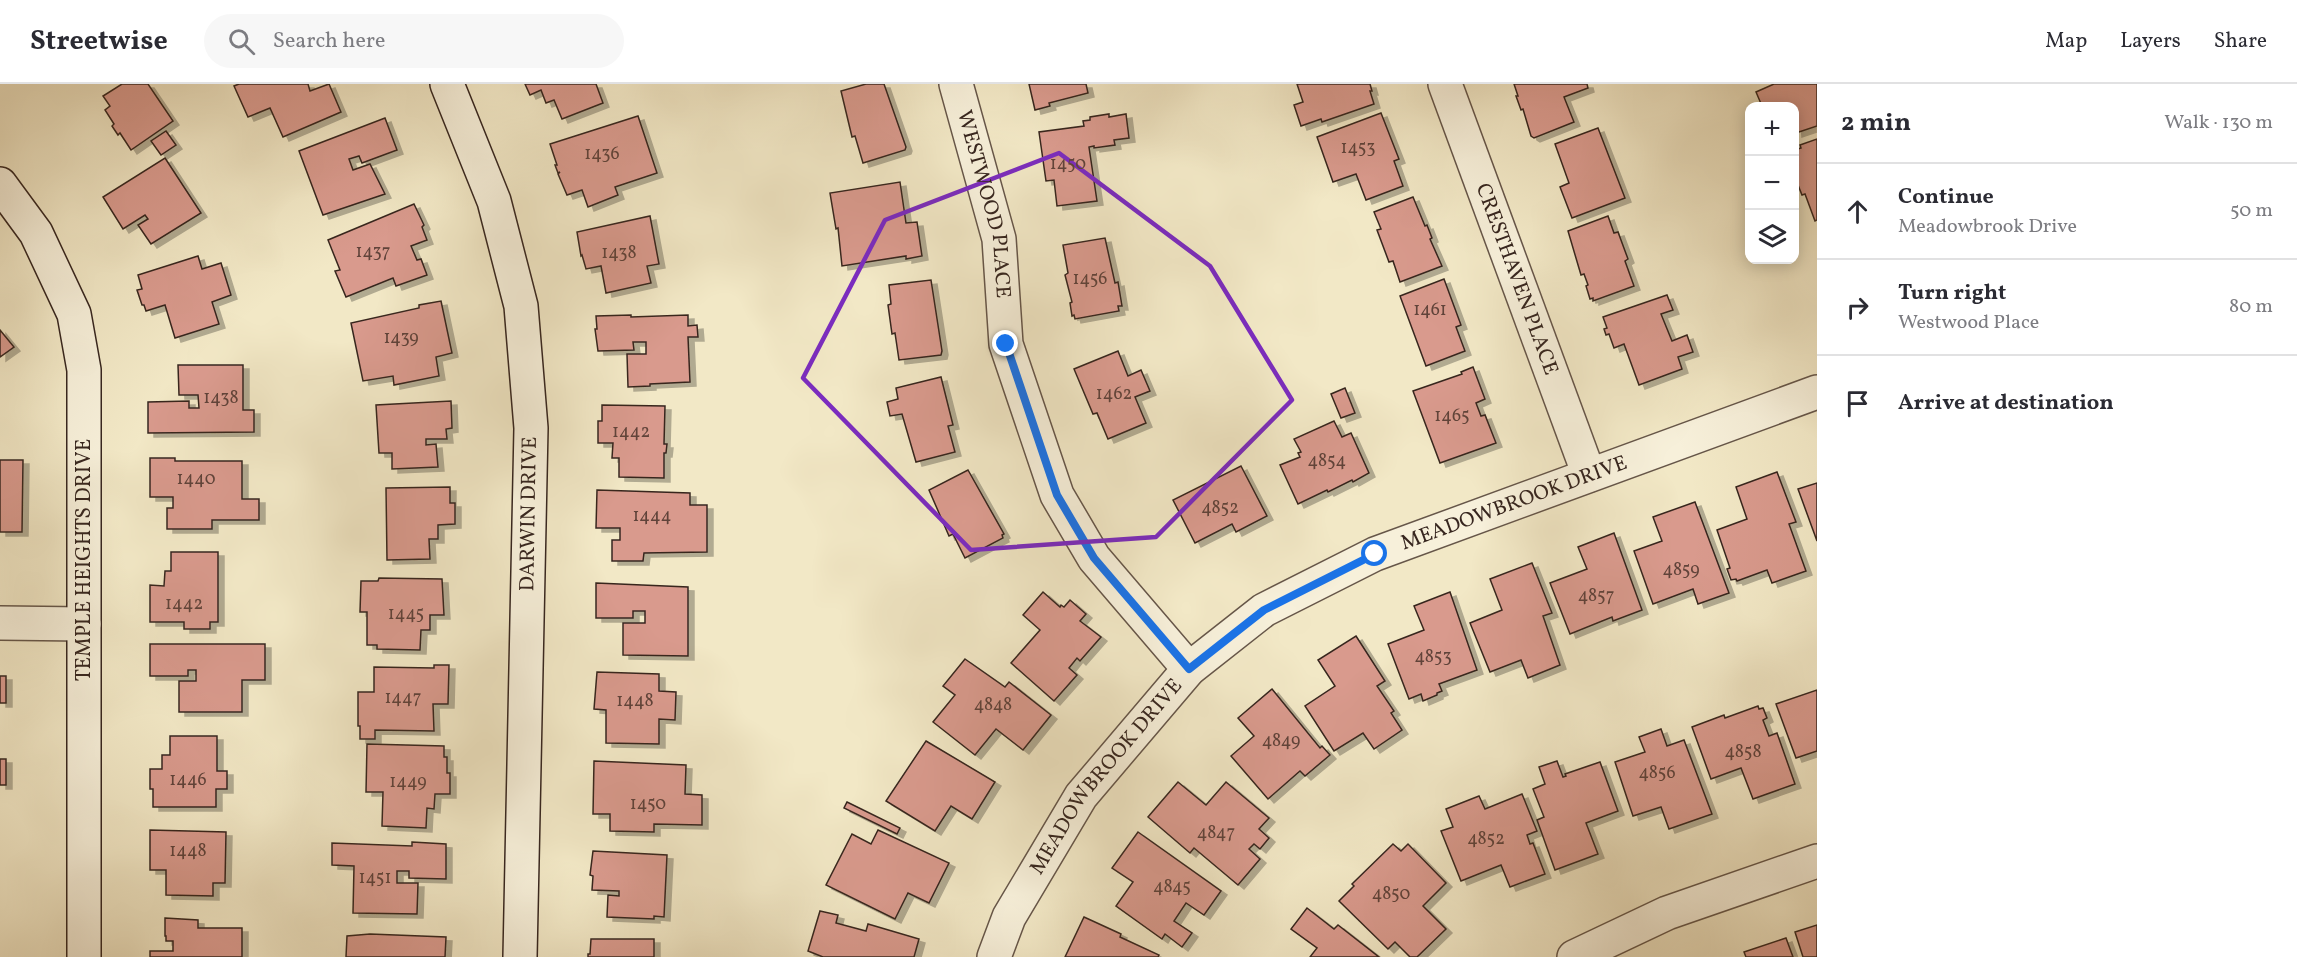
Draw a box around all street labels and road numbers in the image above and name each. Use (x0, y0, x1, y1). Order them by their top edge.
street label: WESTWOOD PLACE (949, 107, 1017, 299)
street label: CRESTHAVEN PLACE (1468, 179, 1565, 379)
street label: DARWIN DRIVE (513, 436, 545, 592)
street label: TEMPLE HEIGHTS DRIVE (70, 439, 99, 681)
street label: MEADOWBROOK DRIVE (1397, 448, 1631, 558)
street label: MEADOWBROOK DRIVE (1023, 672, 1189, 880)

